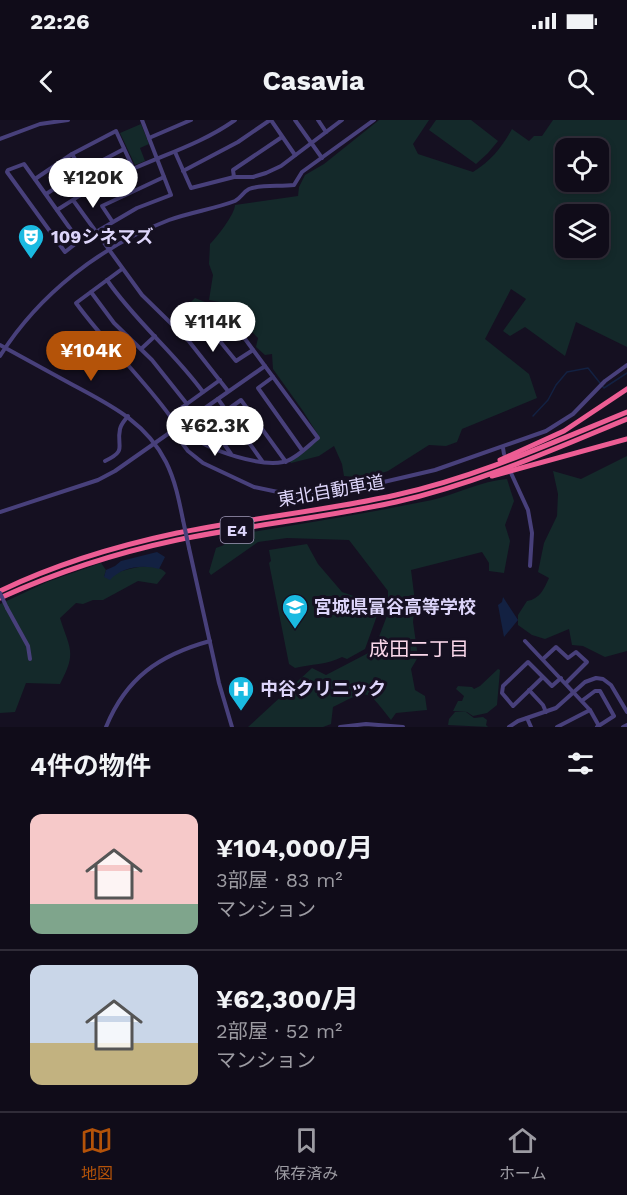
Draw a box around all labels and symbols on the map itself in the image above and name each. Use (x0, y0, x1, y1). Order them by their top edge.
pin: ¥120K (51, 158, 135, 209)
theatre icon: 109シネマズ (16, 222, 46, 260)
place label: 109シネマズ (51, 226, 153, 247)
pin: ¥114K (171, 302, 255, 353)
pin: ¥104K (49, 331, 133, 382)
pin: ¥62.3K (166, 406, 264, 457)
street label: 東北自動車道 (276, 471, 386, 510)
road number: E4 (220, 517, 254, 543)
school or university icon: 宮城県富谷高等学校 (280, 592, 310, 630)
place label: 宮城県富谷高等学校 (314, 596, 476, 617)
district label: 成田二丁目 (369, 637, 469, 661)
hospital icon: 中谷クリニック (226, 674, 256, 712)
place label: 中谷クリニック (260, 678, 386, 699)

